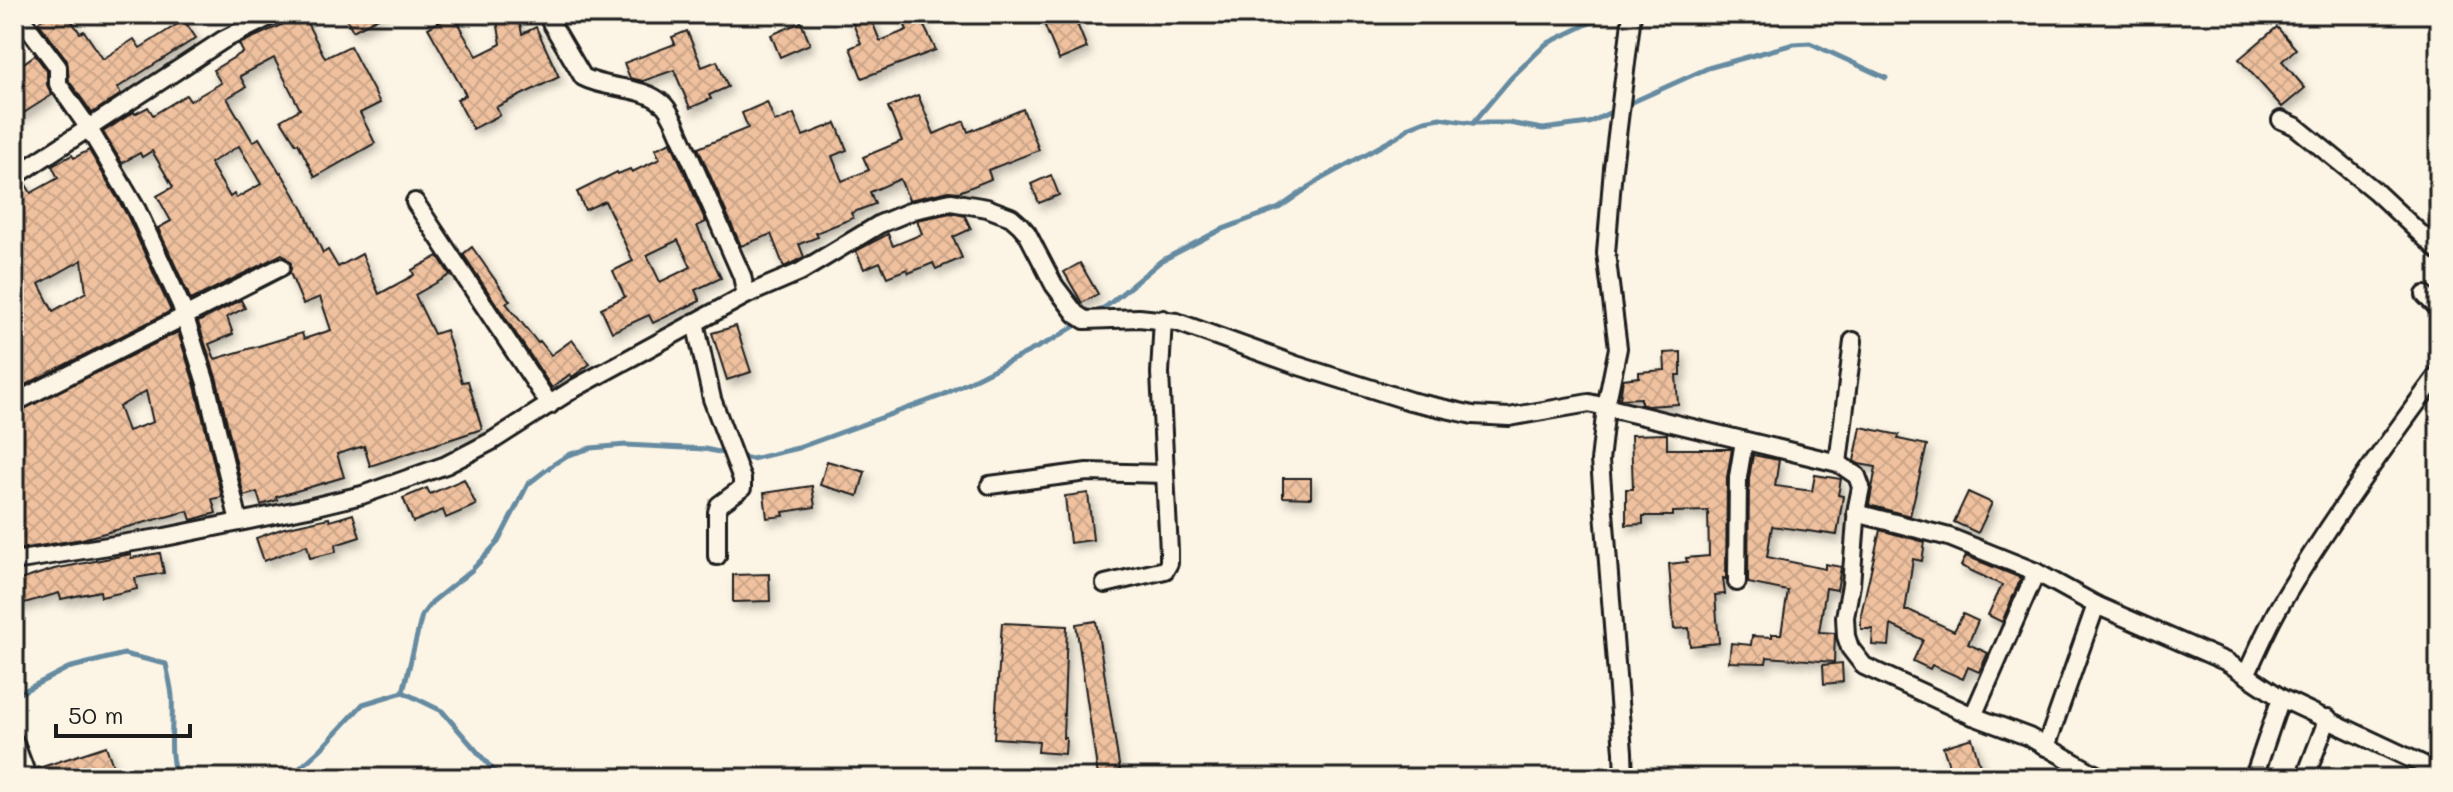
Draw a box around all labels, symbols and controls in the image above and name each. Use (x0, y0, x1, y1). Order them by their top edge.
scale bar (56, 688, 190, 738)
text: 50 m (68, 699, 124, 730)

